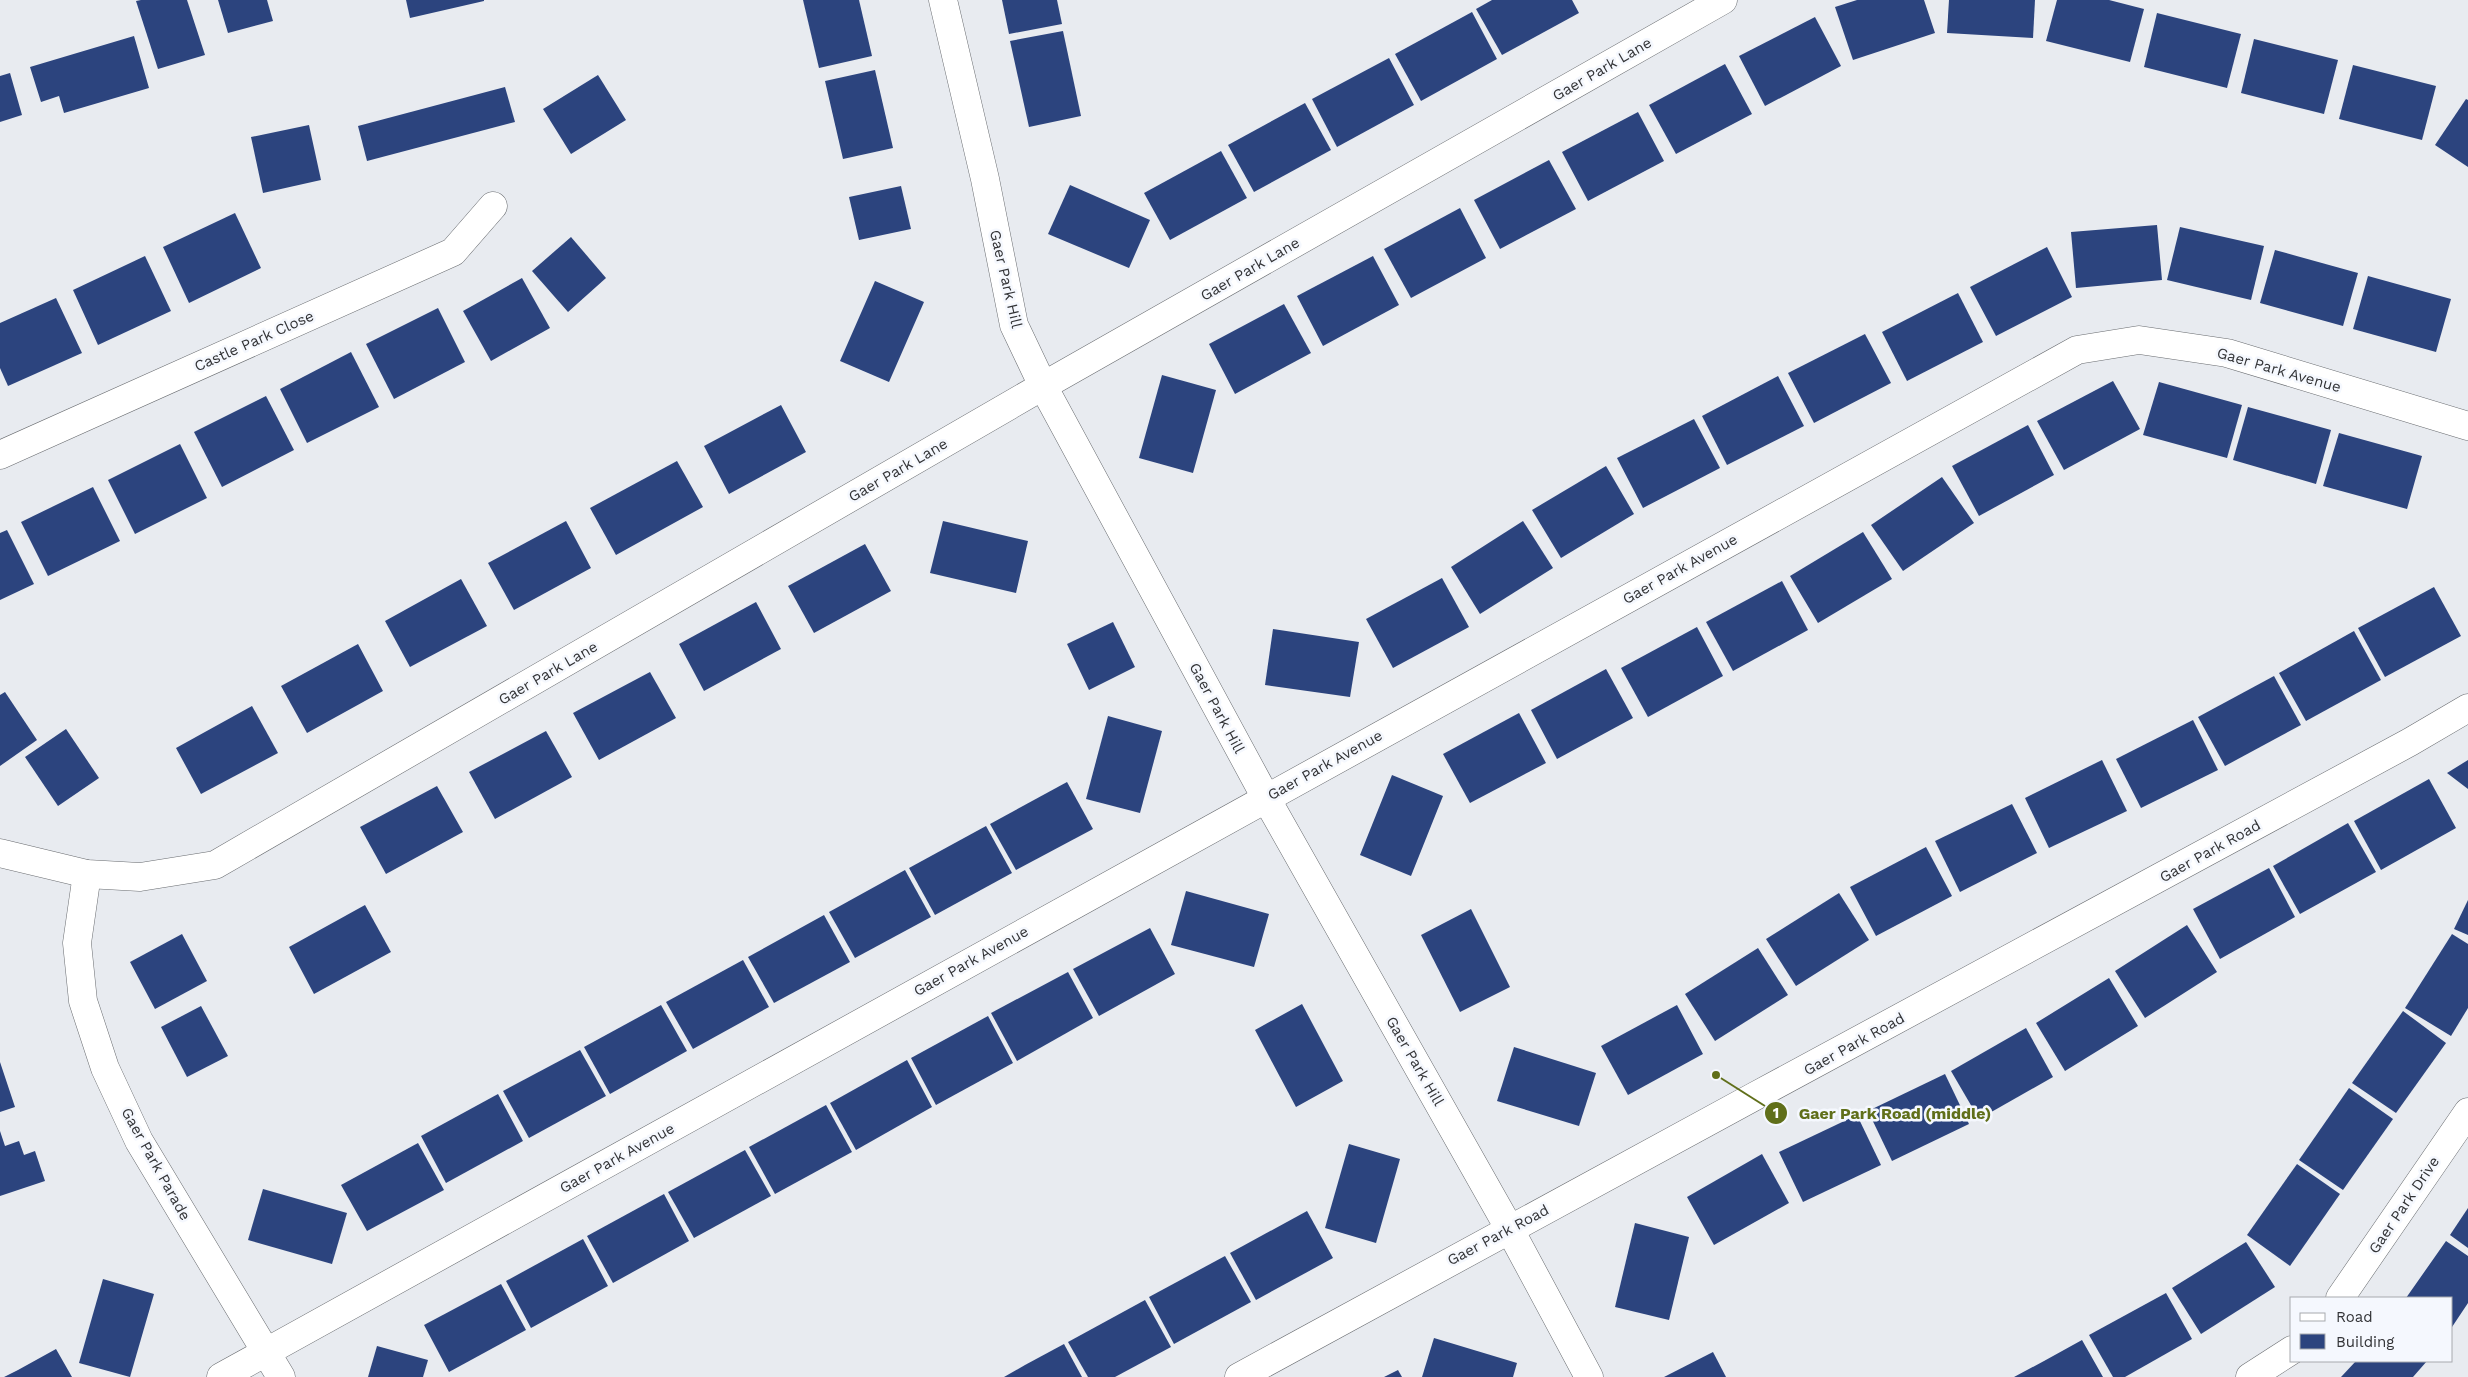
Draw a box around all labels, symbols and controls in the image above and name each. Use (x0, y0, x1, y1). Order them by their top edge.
street label: Gaer Park Lane (1549, 33, 1655, 105)
street label: Gaer Park Hill (986, 228, 1026, 330)
street label: Gaer Park Lane (1197, 233, 1303, 305)
street label: Castle Park Close (191, 307, 317, 375)
street label: Gaer Park Avenue (2215, 344, 2343, 396)
street label: Gaer Park Lane (845, 434, 951, 506)
street label: Gaer Park Avenue (1619, 530, 1741, 608)
street label: Gaer Park Lane (495, 637, 601, 709)
street label: Gaer Park Hill (1186, 660, 1249, 757)
street label: Gaer Park Avenue (1264, 726, 1386, 804)
street label: Gaer Park Road (2156, 816, 2264, 886)
street label: Gaer Park Avenue (910, 922, 1032, 1000)
street label: Gaer Park Road (1800, 1009, 1908, 1079)
street label: Gaer Park Hill (1382, 1013, 1448, 1109)
callout: Gaer Park Road (middle) (1764, 1098, 2002, 1129)
text: 1 (1773, 1104, 1779, 1122)
text: Gaer Park Road (middle) (1799, 1104, 1991, 1123)
street label: Gaer Park Parade (118, 1105, 194, 1223)
street label: Gaer Park Avenue (556, 1119, 678, 1197)
street label: Gaer Park Drive (2365, 1153, 2443, 1257)
street label: Gaer Park Road (1444, 1201, 1552, 1269)
legend (2290, 1297, 2453, 1362)
text: Road (2336, 1308, 2373, 1326)
text: Building (2336, 1333, 2394, 1351)

